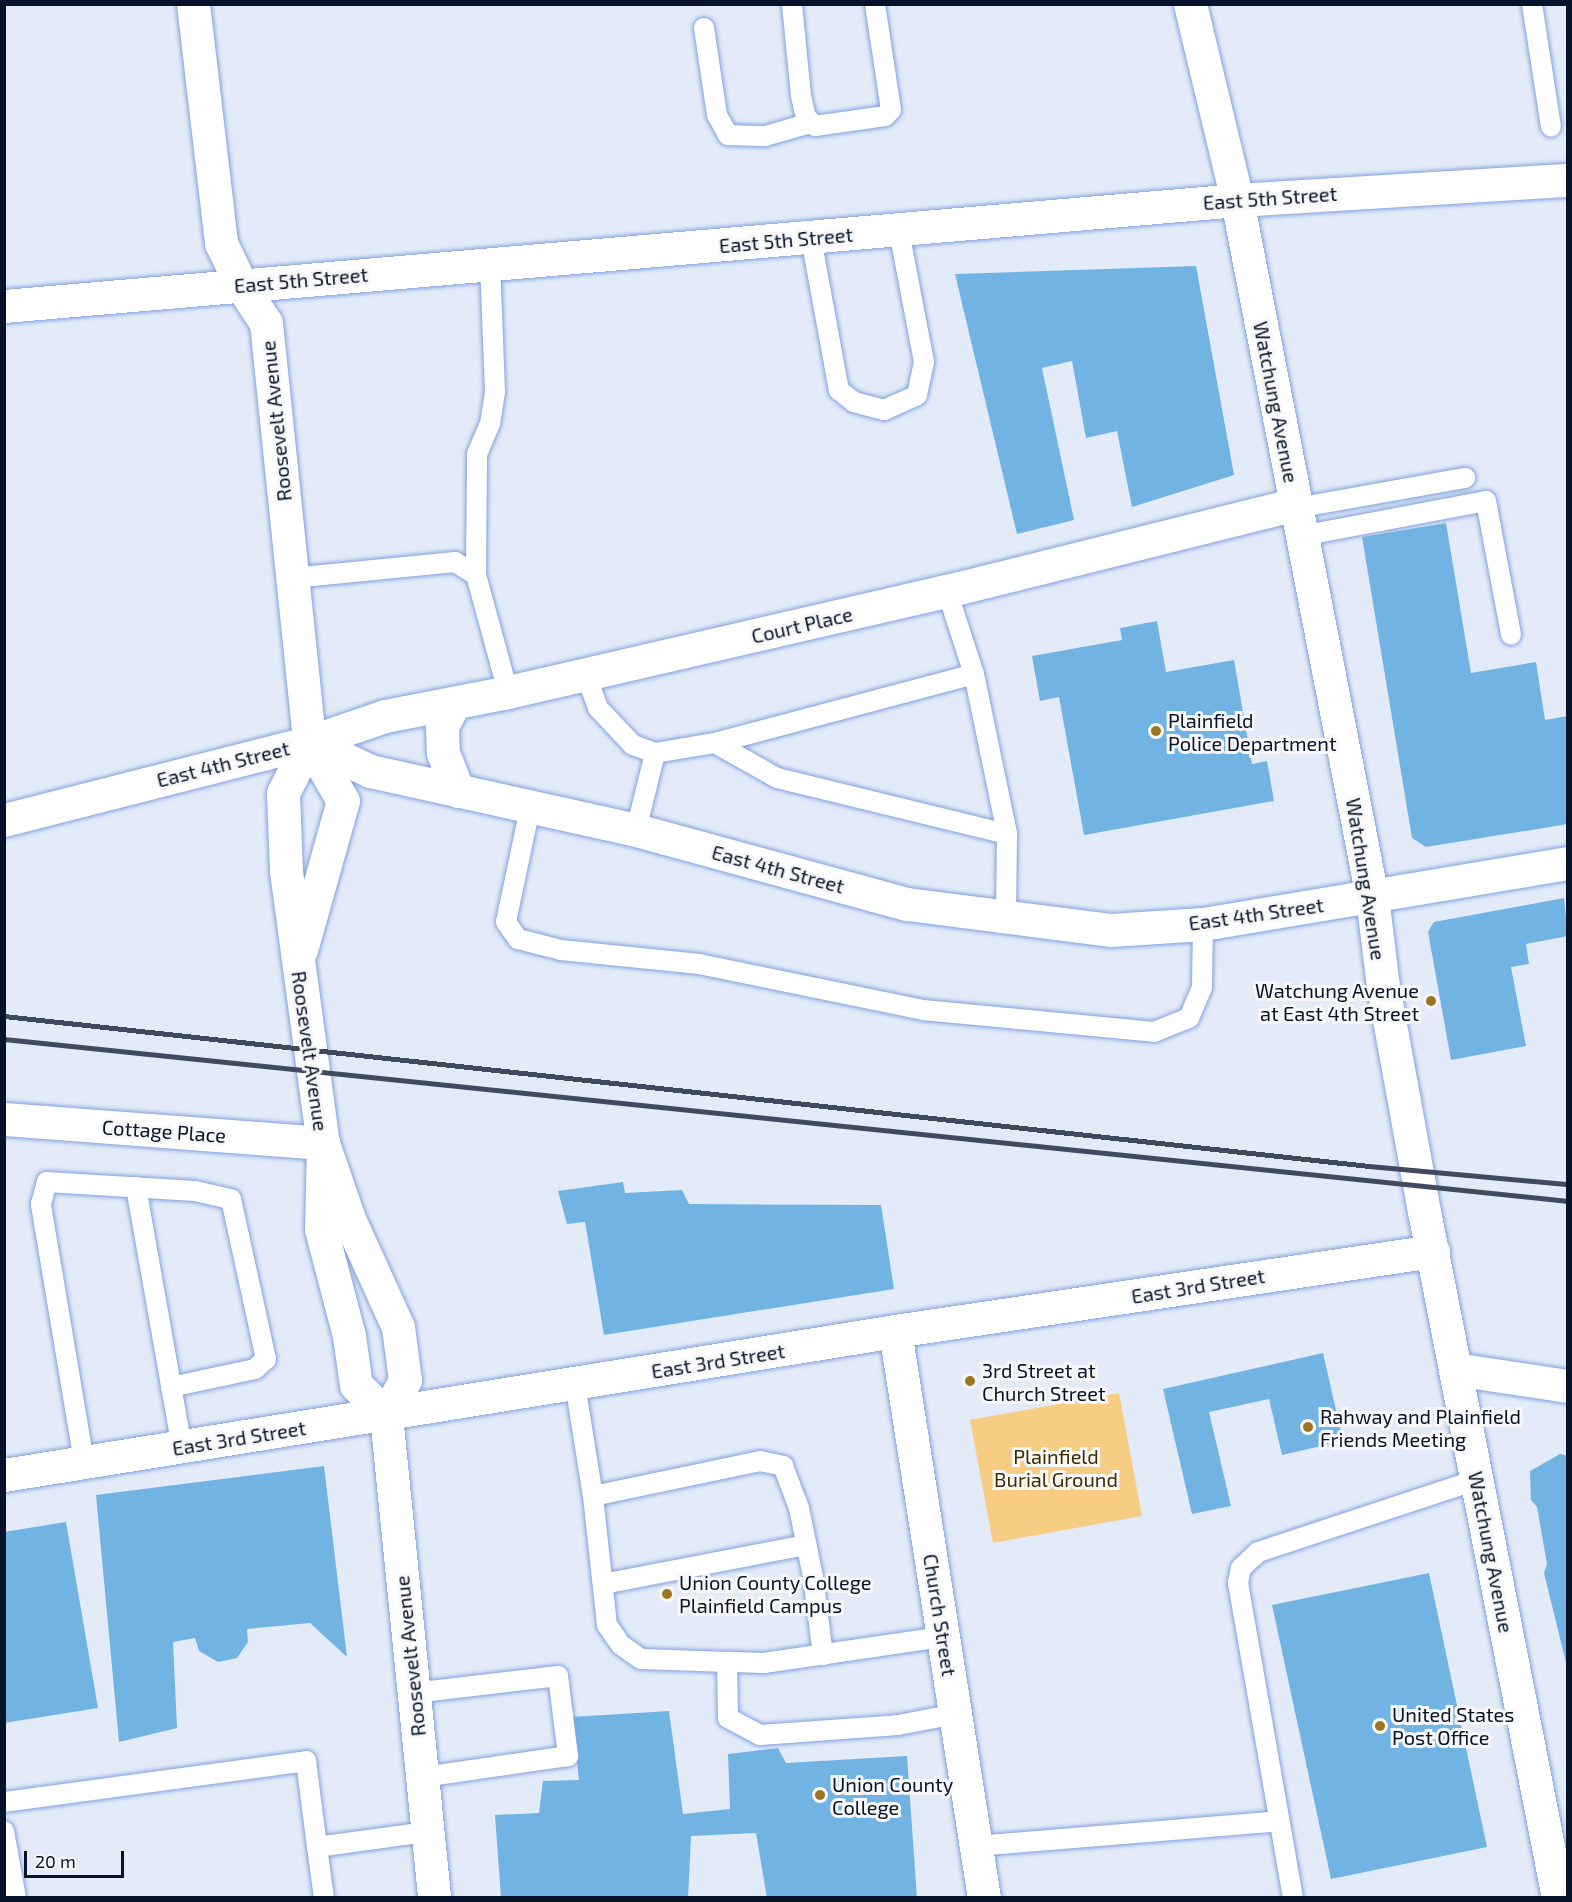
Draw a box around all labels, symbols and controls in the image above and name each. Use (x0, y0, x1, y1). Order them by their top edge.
street label: East 5th Street (1202, 181, 1338, 215)
street label: East 5th Street (718, 222, 854, 258)
street label: East 5th Street (233, 262, 369, 298)
street label: Watchung Avenue (1249, 319, 1303, 485)
street label: Roosevelt Avenue (256, 339, 296, 503)
street label: Court Place (749, 602, 855, 648)
place label: Plainfield Police Department (1168, 708, 1336, 755)
marker: Plainfield Police Department (1149, 724, 1163, 738)
street label: East 4th Street (154, 736, 292, 792)
street label: Watchung Avenue (1341, 796, 1391, 962)
street label: East 4th Street (709, 840, 847, 898)
street label: East 4th Street (1187, 893, 1325, 935)
street label: Roosevelt Avenue (287, 969, 333, 1133)
place label: Watchung Avenue at East 4th Street (1255, 978, 1419, 1025)
marker: Watchung Avenue at East 4th Street (1424, 994, 1438, 1008)
street label: Cottage Place (101, 1115, 227, 1147)
street label: East 3rd Street (1130, 1264, 1266, 1308)
street label: East 3rd Street (650, 1339, 786, 1383)
place label: 3rd Street at Church Street (982, 1358, 1106, 1405)
marker: 3rd Street at Church Street (963, 1374, 977, 1388)
place label: Rahway and Plainfield Friends Meeting (1320, 1404, 1521, 1451)
street label: East 3rd Street (171, 1416, 307, 1460)
marker: Rahway and Plainfield Friends Meeting (1301, 1420, 1315, 1434)
park label: Plainfield Burial Ground (994, 1444, 1118, 1491)
street label: Watchung Avenue (1464, 1469, 1518, 1635)
street label: Church Street (918, 1552, 962, 1678)
place label: Union County College Plainfield Campus (679, 1570, 872, 1617)
street label: Roosevelt Avenue (390, 1574, 430, 1738)
marker: Union County College Plainfield Campus (660, 1587, 674, 1601)
place label: United States Post Office (1392, 1702, 1514, 1749)
marker: United States Post Office (1373, 1719, 1387, 1733)
place label: Union County College (832, 1772, 953, 1819)
marker: Union County College (813, 1788, 827, 1802)
scale bar (27, 1839, 128, 1877)
text: 20 m (35, 1850, 76, 1872)

